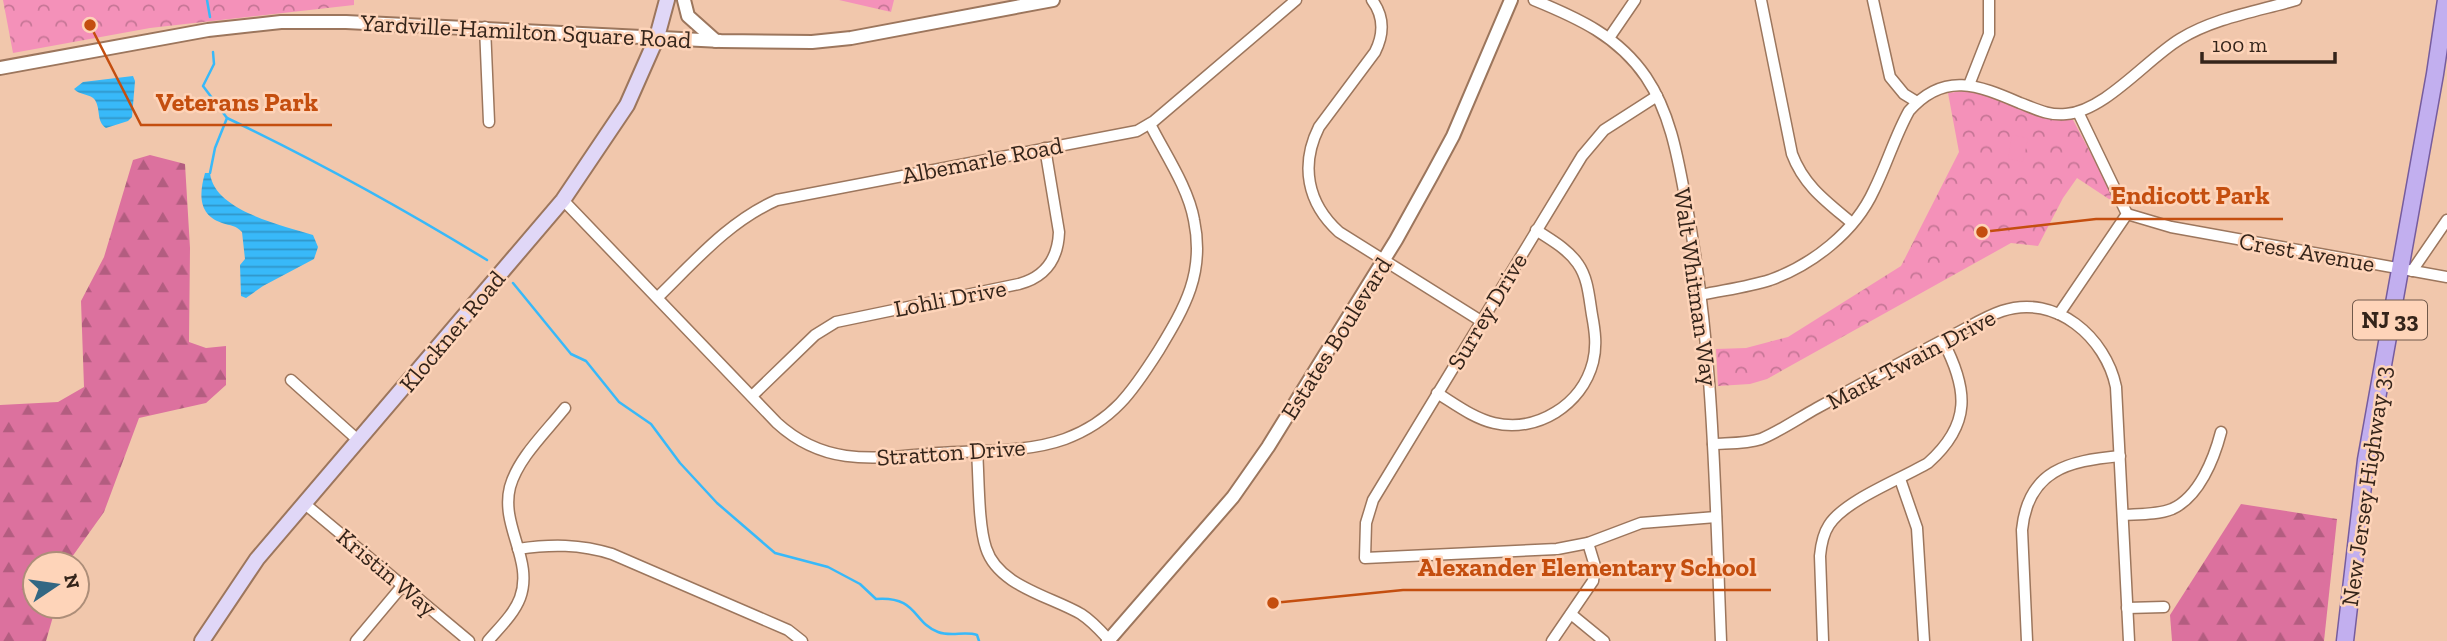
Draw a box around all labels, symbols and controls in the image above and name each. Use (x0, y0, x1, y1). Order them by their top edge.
street label: Yardville-Hamilton Square Road (359, 8, 692, 54)
scale bar (2202, 21, 2335, 65)
text: 100 m (2212, 32, 2267, 57)
callout: Veterans Park (141, 78, 332, 125)
text: Veterans Park (156, 86, 319, 118)
street label: Albemarle Road (899, 130, 1065, 190)
callout: Endicott Park (2096, 172, 2283, 219)
text: Endicott Park (2110, 179, 2270, 211)
street label: Walt Whitman Way (1668, 186, 1724, 389)
street label: Crest Avenue (2237, 226, 2377, 278)
street label: Surrey Drive (1441, 247, 1533, 375)
street label: Estates Boulevard (1274, 252, 1398, 424)
street label: Klockner Road (393, 264, 511, 398)
street label: Lohli Drive (891, 273, 1009, 323)
road number: NJ 33 (2353, 300, 2427, 340)
street label: Mark Twain Drive (1822, 302, 2000, 416)
street label: New Jersey Highway 33 (2335, 364, 2397, 608)
street label: Stratton Drive (876, 432, 1026, 472)
street label: Kristin Way (331, 522, 443, 623)
callout: Alexander Elementary School (1403, 543, 1771, 590)
north arrow (21, 550, 91, 620)
text: Alexander Elementary School (1417, 551, 1757, 583)
text: N (59, 572, 85, 591)

